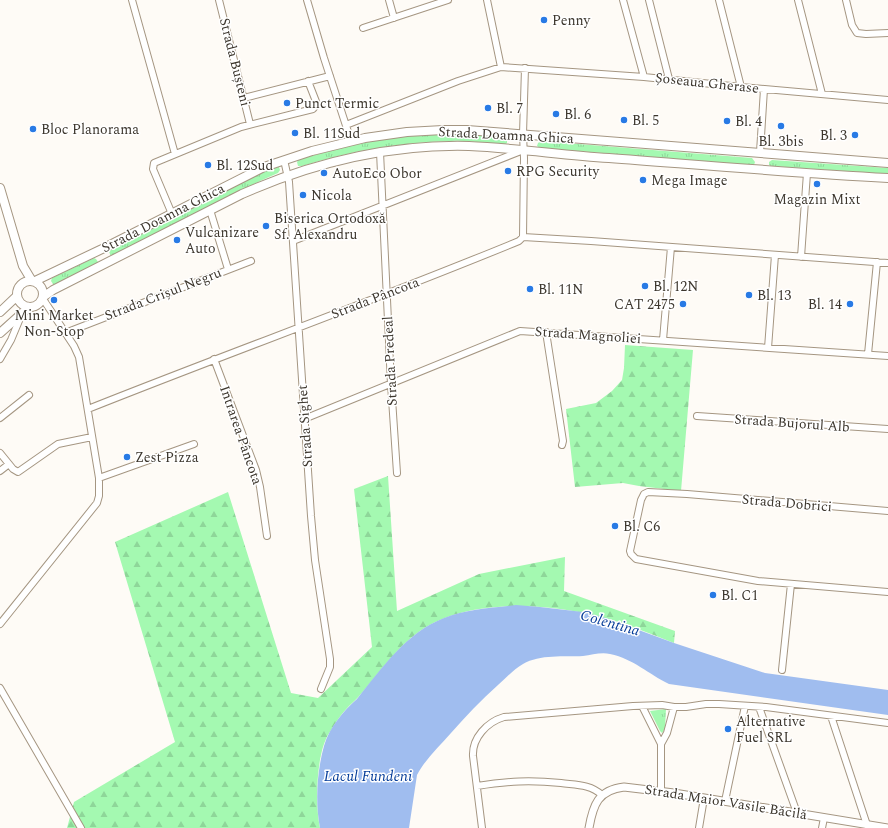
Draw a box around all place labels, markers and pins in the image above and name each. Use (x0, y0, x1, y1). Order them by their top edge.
place label: Penny (552, 10, 592, 31)
marker: Penny (539, 15, 549, 25)
place label: Punct Termic (295, 93, 380, 114)
marker: Punct Termic (282, 98, 292, 108)
place label: Bl. 7 (496, 98, 523, 119)
marker: Bl. 7 (483, 103, 493, 113)
place label: Bl. 6 (564, 104, 591, 125)
marker: Bl. 6 (551, 109, 561, 119)
place label: Bl. 5 (632, 110, 659, 131)
place label: Bl. 4 (735, 111, 762, 132)
marker: Bl. 5 (619, 115, 629, 125)
marker: Bl. 4 (722, 116, 732, 126)
place label: Bloc Planorama (41, 119, 139, 140)
marker: Bl. 3bis (776, 121, 786, 131)
place label: Bl. 11Sud (303, 123, 360, 144)
marker: Bloc Planorama (28, 124, 38, 134)
place label: Bl. 3 (820, 125, 847, 146)
marker: Bl. 11Sud (290, 128, 300, 138)
marker: Bl. 3 (850, 130, 860, 140)
place label: Bl. 3bis (758, 131, 804, 152)
place label: Bl. 12Sud (216, 155, 273, 176)
marker: Bl. 12Sud (203, 160, 213, 170)
place label: RPG Security (516, 161, 600, 182)
place label: AutoEco Obor (332, 163, 422, 184)
marker: RPG Security (503, 166, 513, 176)
marker: AutoEco Obor (319, 168, 329, 178)
place label: Mega Image (651, 170, 728, 191)
marker: Mega Image (638, 175, 648, 185)
marker: Magazin Mixt (812, 179, 822, 189)
place label: Nicola (311, 185, 352, 206)
place label: Magazin Mixt (774, 189, 860, 210)
marker: Nicola (298, 190, 308, 200)
place label: Biserica Ortodoxă Sf. Alexandru (274, 208, 386, 245)
marker: Biserica Ortodoxă Sf. Alexandru (261, 221, 271, 231)
place label: Vulcanizare Auto (185, 222, 259, 259)
marker: Vulcanizare Auto (172, 235, 182, 245)
place label: Bl. 12N (653, 276, 698, 297)
place label: Bl. 11N (538, 279, 583, 300)
marker: Bl. 12N (640, 281, 650, 291)
marker: Bl. 11N (525, 284, 535, 294)
place label: Bl. 13 (757, 285, 791, 306)
marker: Bl. 13 (744, 290, 754, 300)
place label: CAT 2475 (614, 294, 675, 315)
place label: Bl. 14 (808, 294, 842, 315)
marker: Mini Market Non-Stop (49, 295, 59, 305)
marker: CAT 2475 (678, 299, 688, 309)
marker: Bl. 14 (845, 299, 855, 309)
place label: Mini Market Non-Stop (15, 305, 93, 342)
place label: Zest Pizza (135, 447, 199, 468)
marker: Zest Pizza (122, 452, 132, 462)
place label: Bl. C6 (623, 516, 660, 537)
marker: Bl. C6 (610, 521, 620, 531)
place label: Bl. C1 (721, 585, 758, 606)
marker: Bl. C1 (708, 590, 718, 600)
place label: Alternative Fuel SRL (736, 711, 806, 748)
marker: Alternative Fuel SRL (723, 724, 733, 734)

